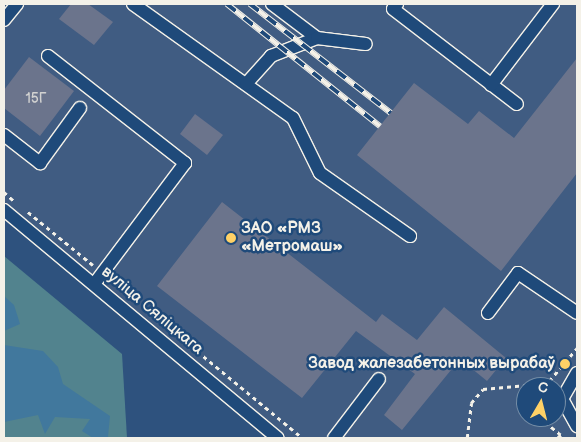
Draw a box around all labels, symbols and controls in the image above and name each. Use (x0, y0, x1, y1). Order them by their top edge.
house number: 15Г (25, 91, 47, 107)
place label: ЗАО «РМЗ «Метромаш» (241, 219, 343, 257)
marker: ЗАО «РМЗ «Метромаш» (225, 232, 237, 244)
street label: вуліца Сяліцкага (97, 263, 207, 359)
place label: Завод жалезабетонных вырабаў (308, 354, 555, 374)
marker: Завод жалезабетонных вырабаў (559, 358, 571, 370)
north arrow (516, 377, 566, 427)
text: С (537, 379, 549, 397)

